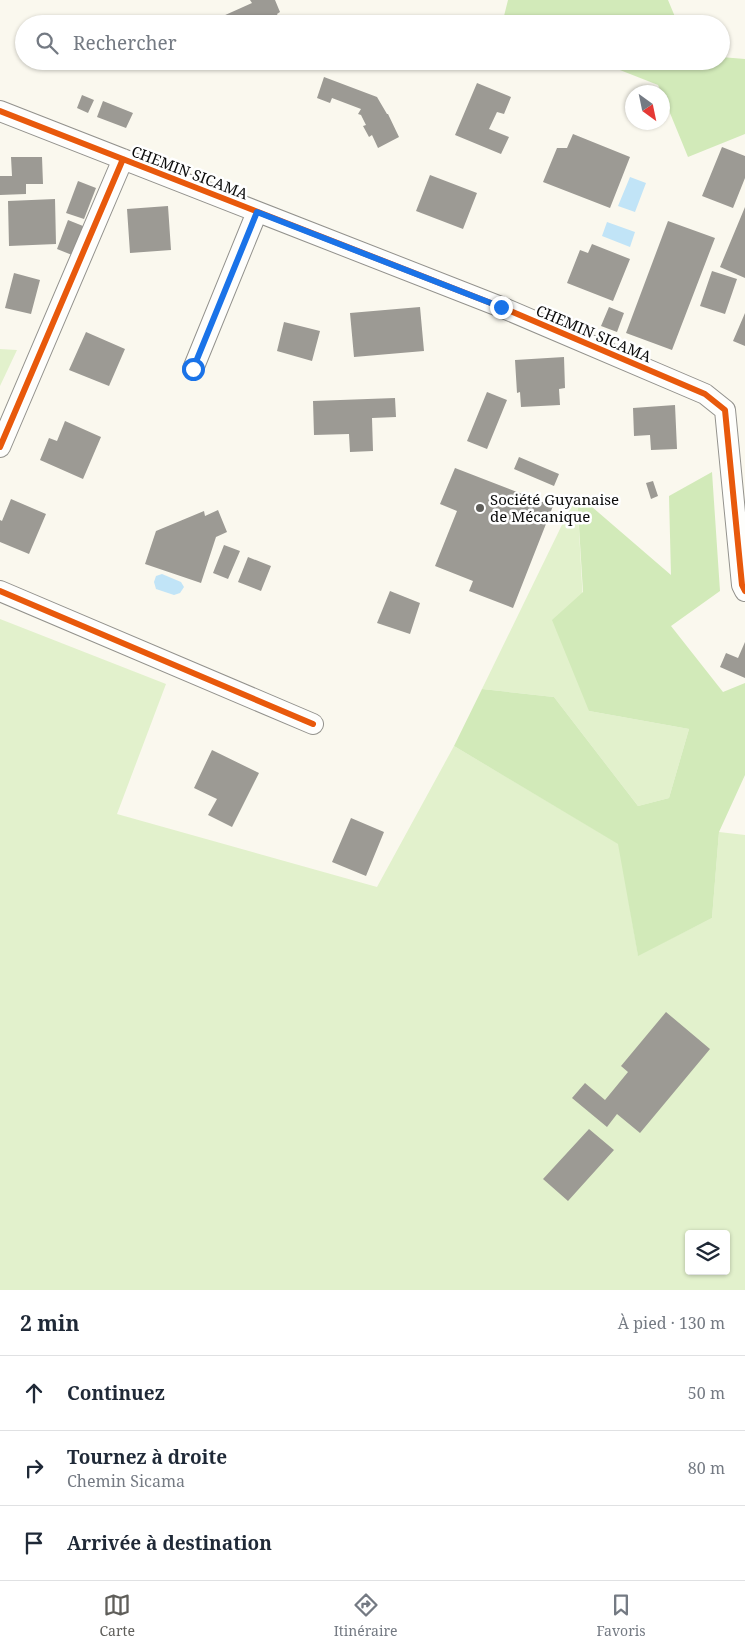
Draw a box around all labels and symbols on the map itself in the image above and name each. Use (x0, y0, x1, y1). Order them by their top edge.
north arrow (625, 85, 670, 130)
street label: CHEMIN SICAMA (129, 141, 252, 204)
route end (490, 296, 513, 319)
street label: CHEMIN SICAMA (533, 300, 655, 366)
route start (182, 358, 205, 381)
place label: Société Guyanaise de Mécanique (490, 489, 619, 526)
marker: Société Guyanaise de Mécanique (474, 502, 486, 514)

